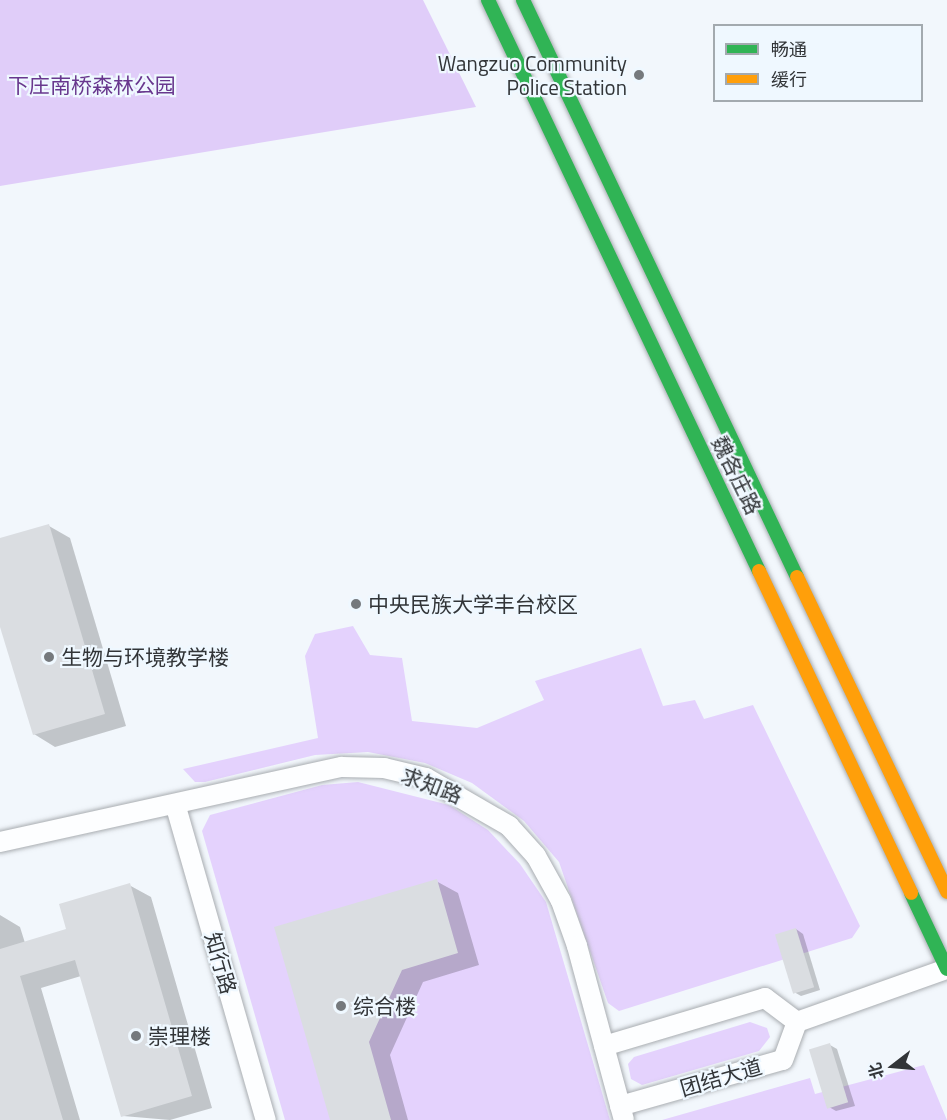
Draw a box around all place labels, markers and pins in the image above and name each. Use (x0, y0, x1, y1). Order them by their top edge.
place label: Wangzuo Community Police Station (438, 50, 627, 100)
marker: Wangzuo Community Police Station (632, 68, 646, 82)
place label: 中央民族大学丰台校区 (368, 591, 578, 617)
marker: 中央民族大学丰台校区 (349, 597, 363, 611)
place label: 生物与环境教学楼 (61, 644, 229, 670)
marker: 生物与环境教学楼 (42, 650, 56, 664)
place label: 综合楼 (353, 993, 416, 1019)
marker: 综合楼 (334, 999, 348, 1013)
place label: 崇理楼 (148, 1023, 211, 1049)
marker: 崇理楼 (129, 1029, 143, 1043)

